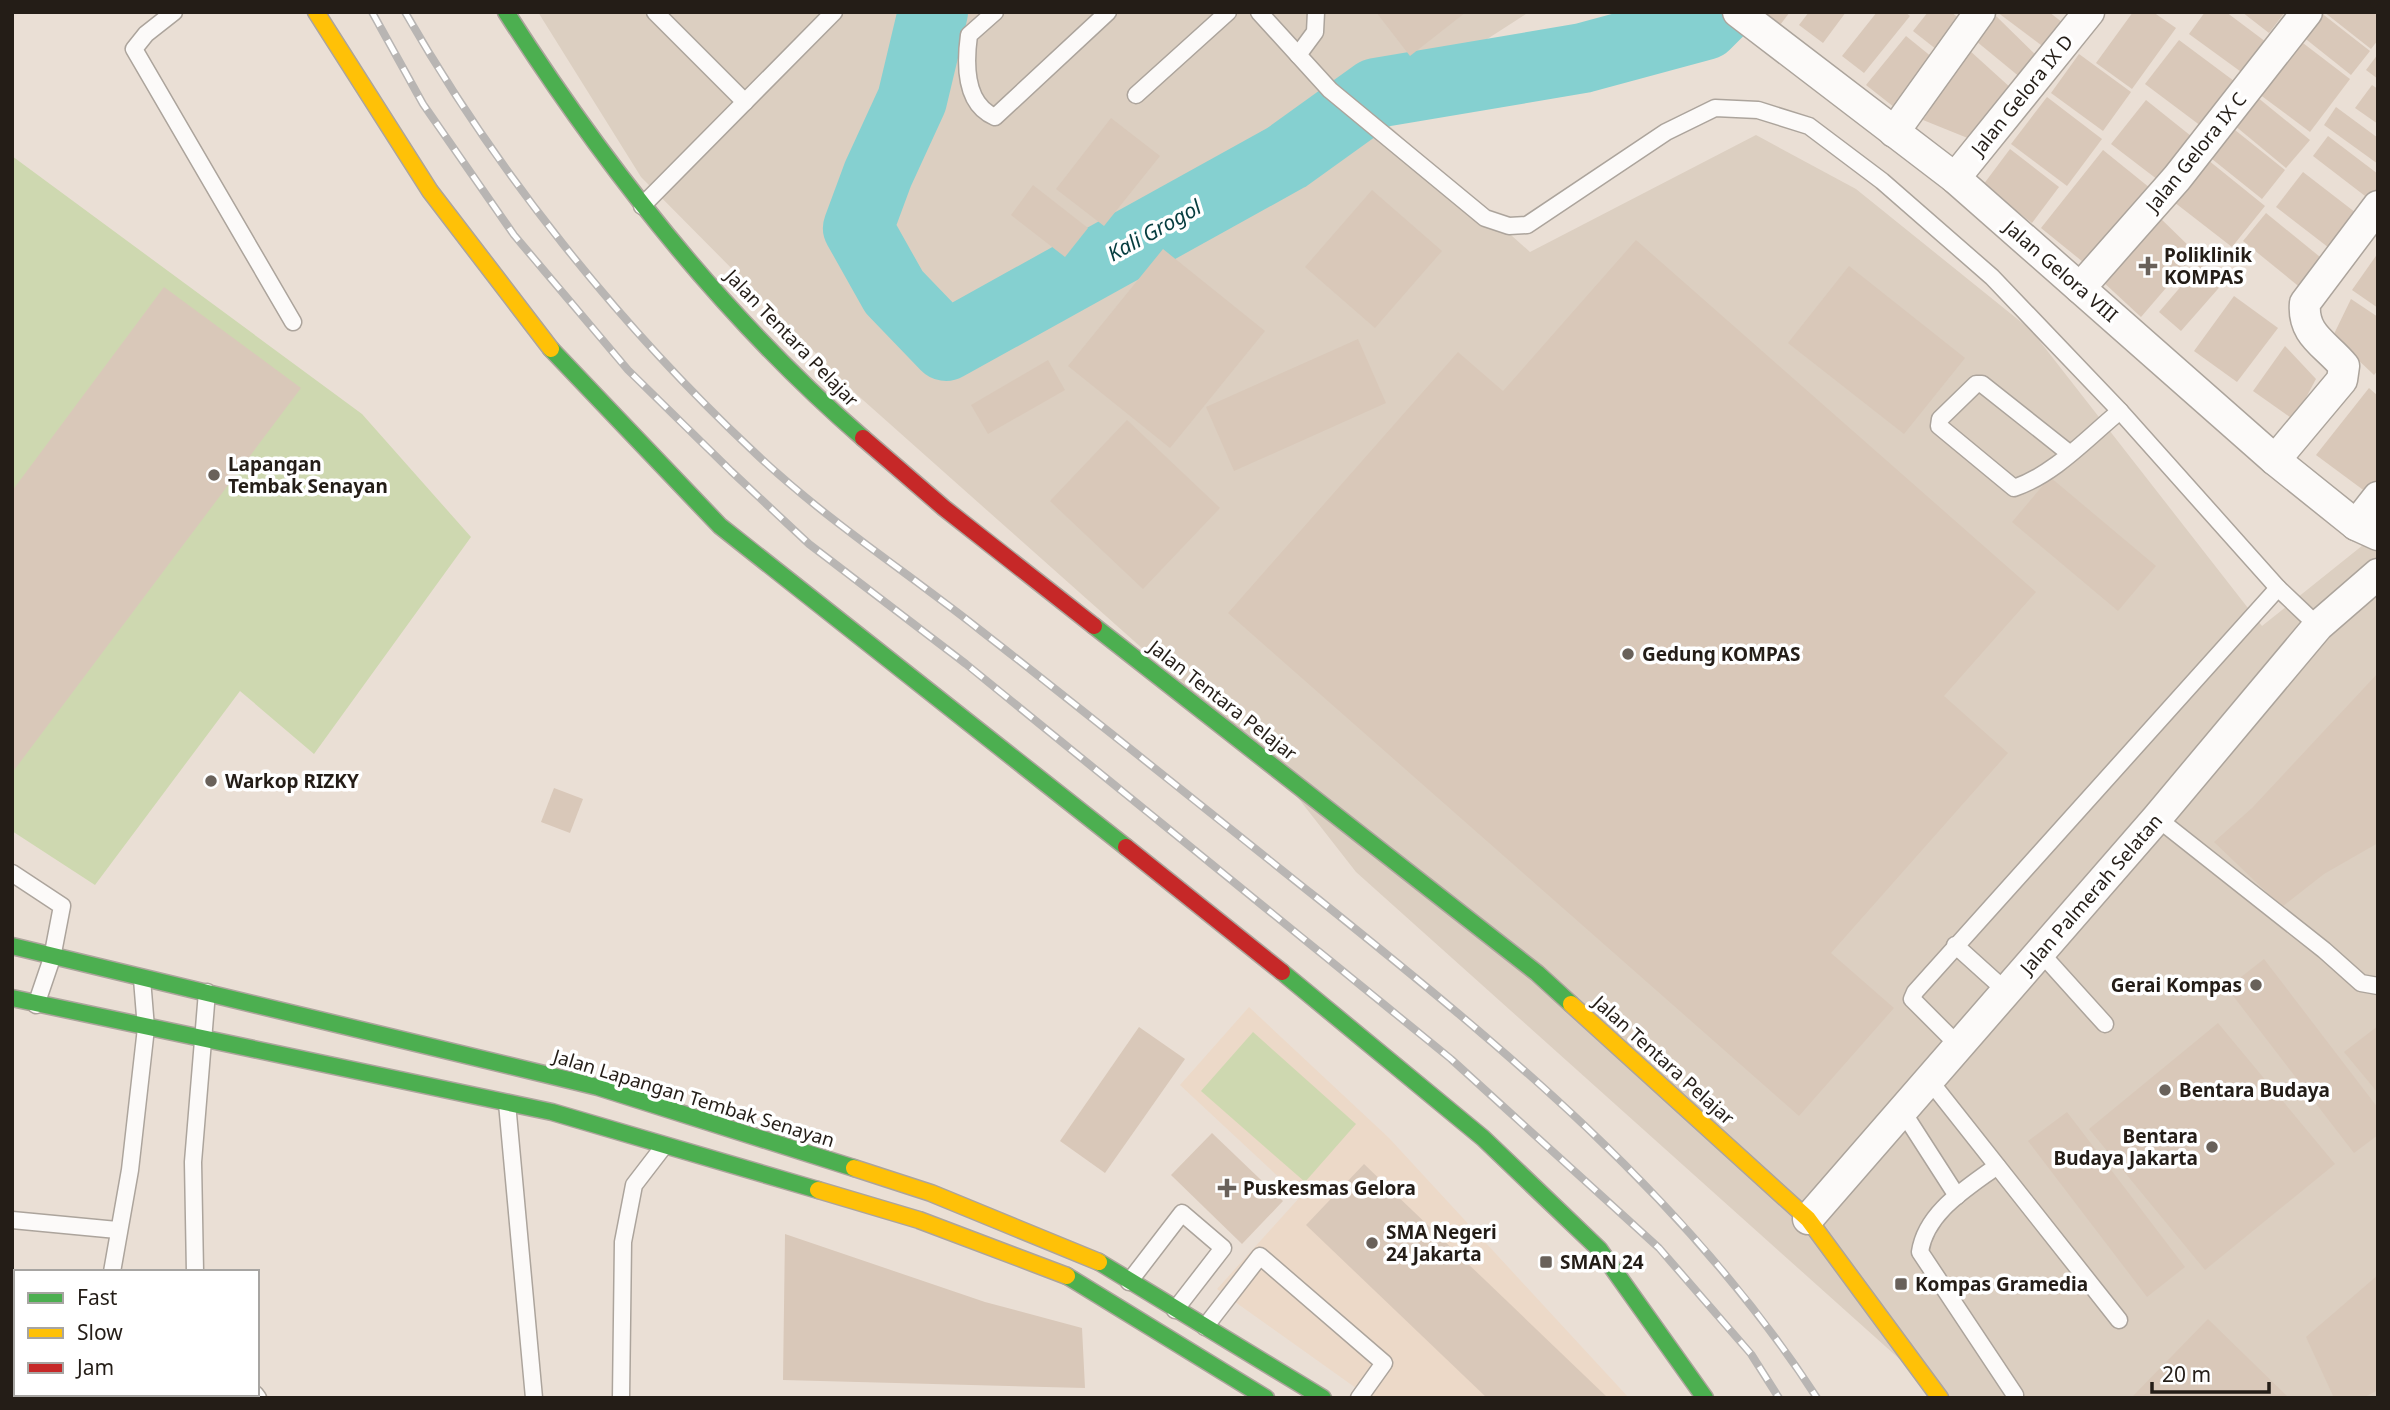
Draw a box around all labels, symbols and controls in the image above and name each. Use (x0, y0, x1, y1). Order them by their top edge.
street label: Jalan Gelora IX D (1964, 29, 2079, 162)
street label: Jalan Gelora IX C (2139, 87, 2252, 219)
water label: Kali Grogol (1102, 192, 1207, 267)
street label: Jalan Gelora VIII (1997, 213, 2123, 328)
place label: Poliklinik KOMPAS (2164, 242, 2252, 290)
marker: Poliklinik KOMPAS (2138, 256, 2158, 276)
street label: Jalan Tentara Pelajar (718, 262, 865, 412)
place label: Lapangan Tembak Senayan (228, 451, 388, 499)
marker: Lapangan Tembak Senayan (206, 467, 222, 483)
street label: Jalan Tentara Pelajar (1142, 633, 1303, 766)
place label: Gedung KOMPAS (1642, 641, 1800, 667)
marker: Gedung KOMPAS (1620, 646, 1636, 662)
place label: Warkop RIZKY (225, 768, 359, 794)
marker: Warkop RIZKY (203, 773, 219, 789)
street label: Jalan Palmerah Selatan (2013, 808, 2168, 981)
place label: Gerai Kompas (2111, 972, 2242, 998)
marker: Gerai Kompas (2248, 977, 2264, 993)
street label: Jalan Tentara Pelajar (1586, 988, 1740, 1131)
street label: Jalan Lapangan Tembak Senayan (548, 1042, 838, 1153)
place label: Bentara Budaya (2179, 1077, 2330, 1103)
marker: Bentara Budaya (2157, 1082, 2173, 1098)
place label: Bentara Budaya Jakarta (2054, 1123, 2198, 1171)
marker: Bentara Budaya Jakarta (2204, 1139, 2220, 1155)
place label: Puskesmas Gelora (1243, 1175, 1416, 1201)
marker: Puskesmas Gelora (1217, 1178, 1237, 1198)
place label: SMA Negeri 24 Jakarta (1386, 1219, 1497, 1267)
marker: SMA Negeri 24 Jakarta (1364, 1235, 1380, 1251)
place label: SMAN 24 (1560, 1249, 1644, 1275)
marker: SMAN 24 (1538, 1254, 1554, 1270)
legend (14, 1270, 259, 1396)
place label: Kompas Gramedia (1915, 1271, 2088, 1297)
marker: Kompas Gramedia (1893, 1276, 1909, 1292)
text: Fast (77, 1283, 118, 1311)
text: Slow (77, 1318, 123, 1346)
scale bar (2152, 1350, 2269, 1394)
text: Jam (75, 1353, 114, 1381)
text: 20 m (2162, 1360, 2211, 1388)

